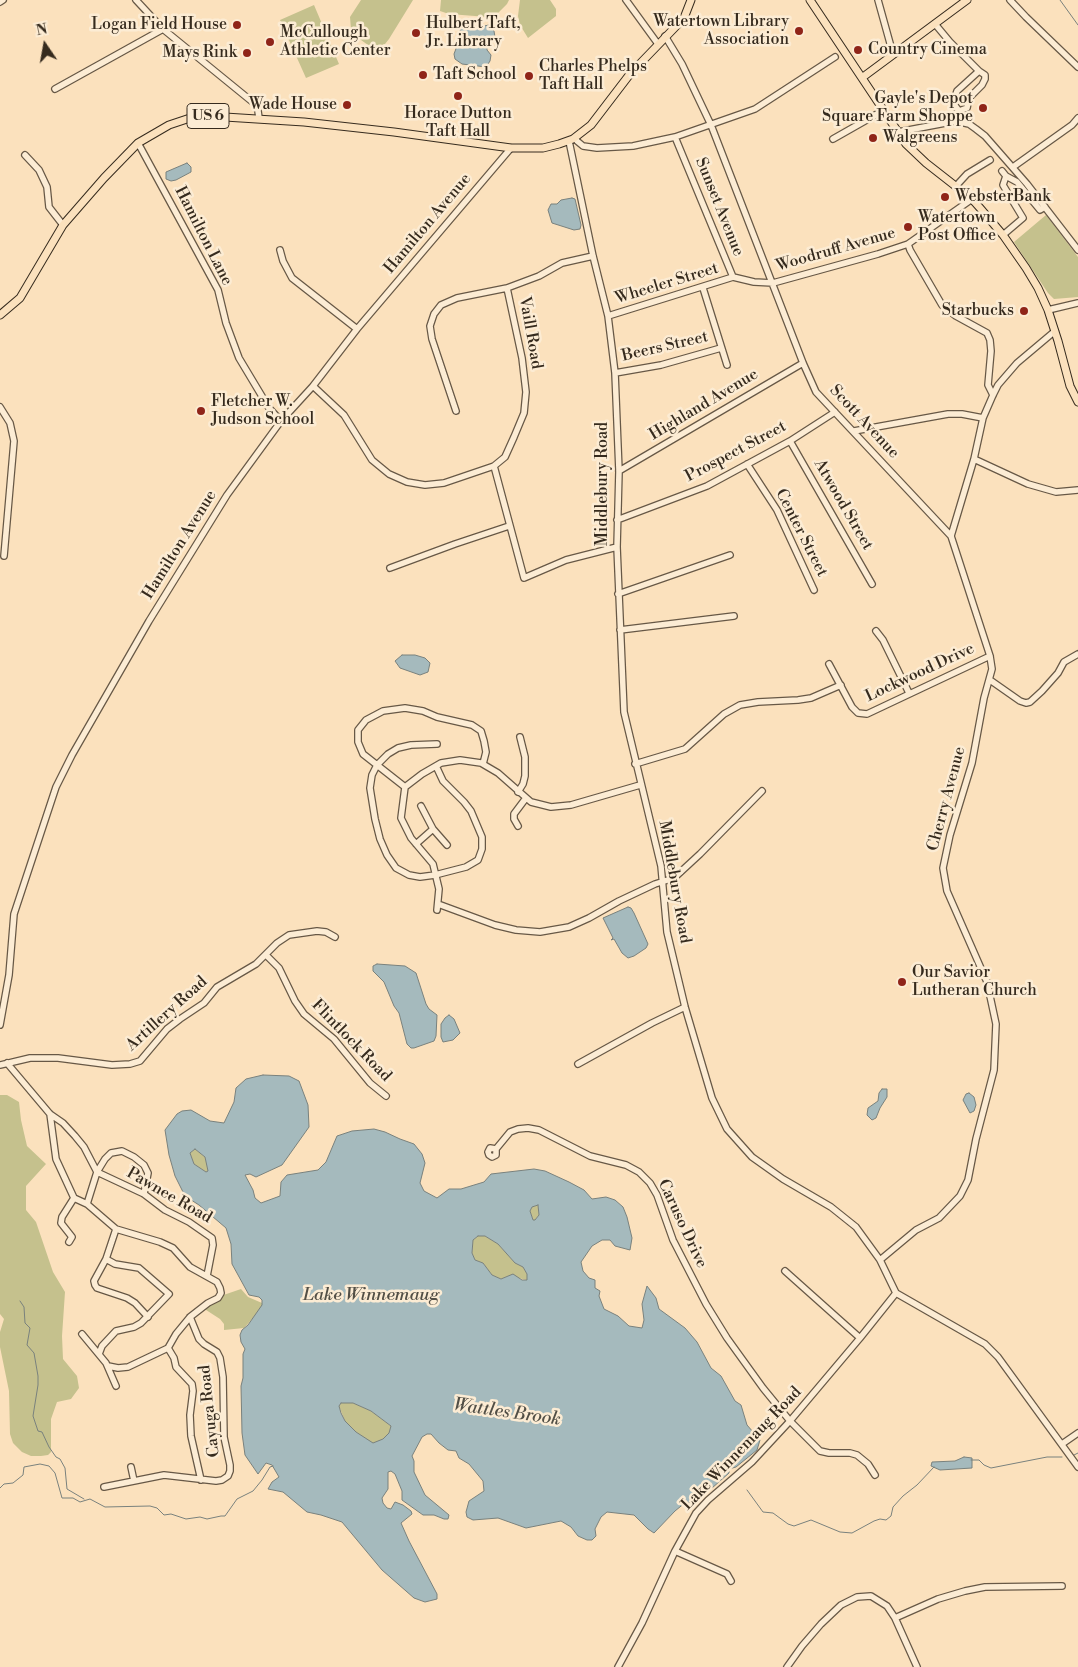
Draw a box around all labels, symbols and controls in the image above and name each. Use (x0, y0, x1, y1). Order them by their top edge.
place label: Watertown Library Association (653, 12, 789, 50)
place label: Hulbert Taft, Jr. Library (426, 14, 520, 52)
place label: Logan Field House (91, 15, 227, 35)
marker: Logan Field House (231, 19, 243, 31)
north arrow (20, 20, 70, 70)
text: N (35, 20, 49, 40)
place label: McCullough Athletic Center (280, 23, 391, 61)
marker: Watertown Library Association (793, 25, 805, 37)
marker: Hulbert Taft, Jr. Library (410, 27, 422, 39)
marker: McCullough Athletic Center (264, 36, 276, 48)
place label: Country Cinema (868, 40, 987, 60)
place label: Mays Rink (163, 43, 237, 63)
marker: Country Cinema (852, 44, 864, 56)
marker: Mays Rink (241, 47, 253, 59)
place label: Charles Phelps Taft Hall (539, 57, 647, 95)
place label: Taft School (433, 65, 516, 85)
marker: Taft School (417, 69, 429, 81)
marker: Charles Phelps Taft Hall (523, 70, 535, 82)
place label: Gayle's Depot Square Farm Shoppe (822, 89, 973, 127)
marker: Horace Dutton Taft Hall (452, 90, 464, 102)
place label: Wade House (249, 95, 337, 115)
marker: Wade House (341, 99, 353, 111)
marker: Gayle's Depot Square Farm Shoppe (977, 102, 989, 114)
road number: US 6 (187, 104, 229, 128)
place label: Horace Dutton Taft Hall (404, 104, 512, 142)
place label: Walgreens (883, 128, 957, 148)
marker: Walgreens (867, 132, 879, 144)
street label: Sunset Avenue (691, 155, 747, 259)
street label: Hamilton Avenue (380, 170, 476, 278)
street label: Hamilton Lane (170, 183, 236, 289)
place label: WebsterBank (955, 187, 1051, 207)
marker: WebsterBank (939, 191, 951, 203)
place label: Watertown Post Office (918, 208, 996, 246)
marker: Watertown Post Office (902, 221, 914, 233)
street label: Woodruff Avenue (774, 224, 898, 276)
street label: Wheeler Street (613, 259, 721, 309)
street label: Vaill Road (514, 295, 546, 371)
place label: Starbucks (942, 301, 1014, 321)
marker: Starbucks (1018, 305, 1030, 317)
street label: Beers Street (620, 328, 710, 366)
street label: Highland Avenue (646, 365, 762, 445)
street label: Scott Avenue (825, 381, 903, 463)
place label: Fletcher W. Judson School (211, 392, 314, 430)
marker: Fletcher W. Judson School (195, 405, 207, 417)
street label: Prospect Street (682, 417, 790, 487)
street label: Middlebury Road (593, 422, 613, 546)
street label: Atwood Street (809, 456, 877, 554)
street label: Center Street (771, 486, 831, 580)
street label: Hamilton Avenue (139, 487, 221, 603)
street label: Lockwood Drive (862, 639, 978, 707)
street label: Cherry Avenue (924, 745, 970, 853)
street label: Middlebury Road (654, 819, 694, 945)
place label: Our Savior Lutheran Church (912, 963, 1037, 1001)
street label: Artillery Road (122, 973, 212, 1055)
marker: Our Savior Lutheran Church (896, 976, 908, 988)
street label: Flintlock Road (307, 996, 395, 1086)
street label: Pawnee Road (123, 1164, 215, 1228)
street label: Caruso Drive (653, 1177, 711, 1271)
water label: Lake Winnemaug (303, 1285, 439, 1307)
street label: Cayuga Road (196, 1364, 224, 1458)
street label: Lake Winnemaug Road (678, 1383, 806, 1515)
water label: Wattles Brook (452, 1395, 562, 1431)

